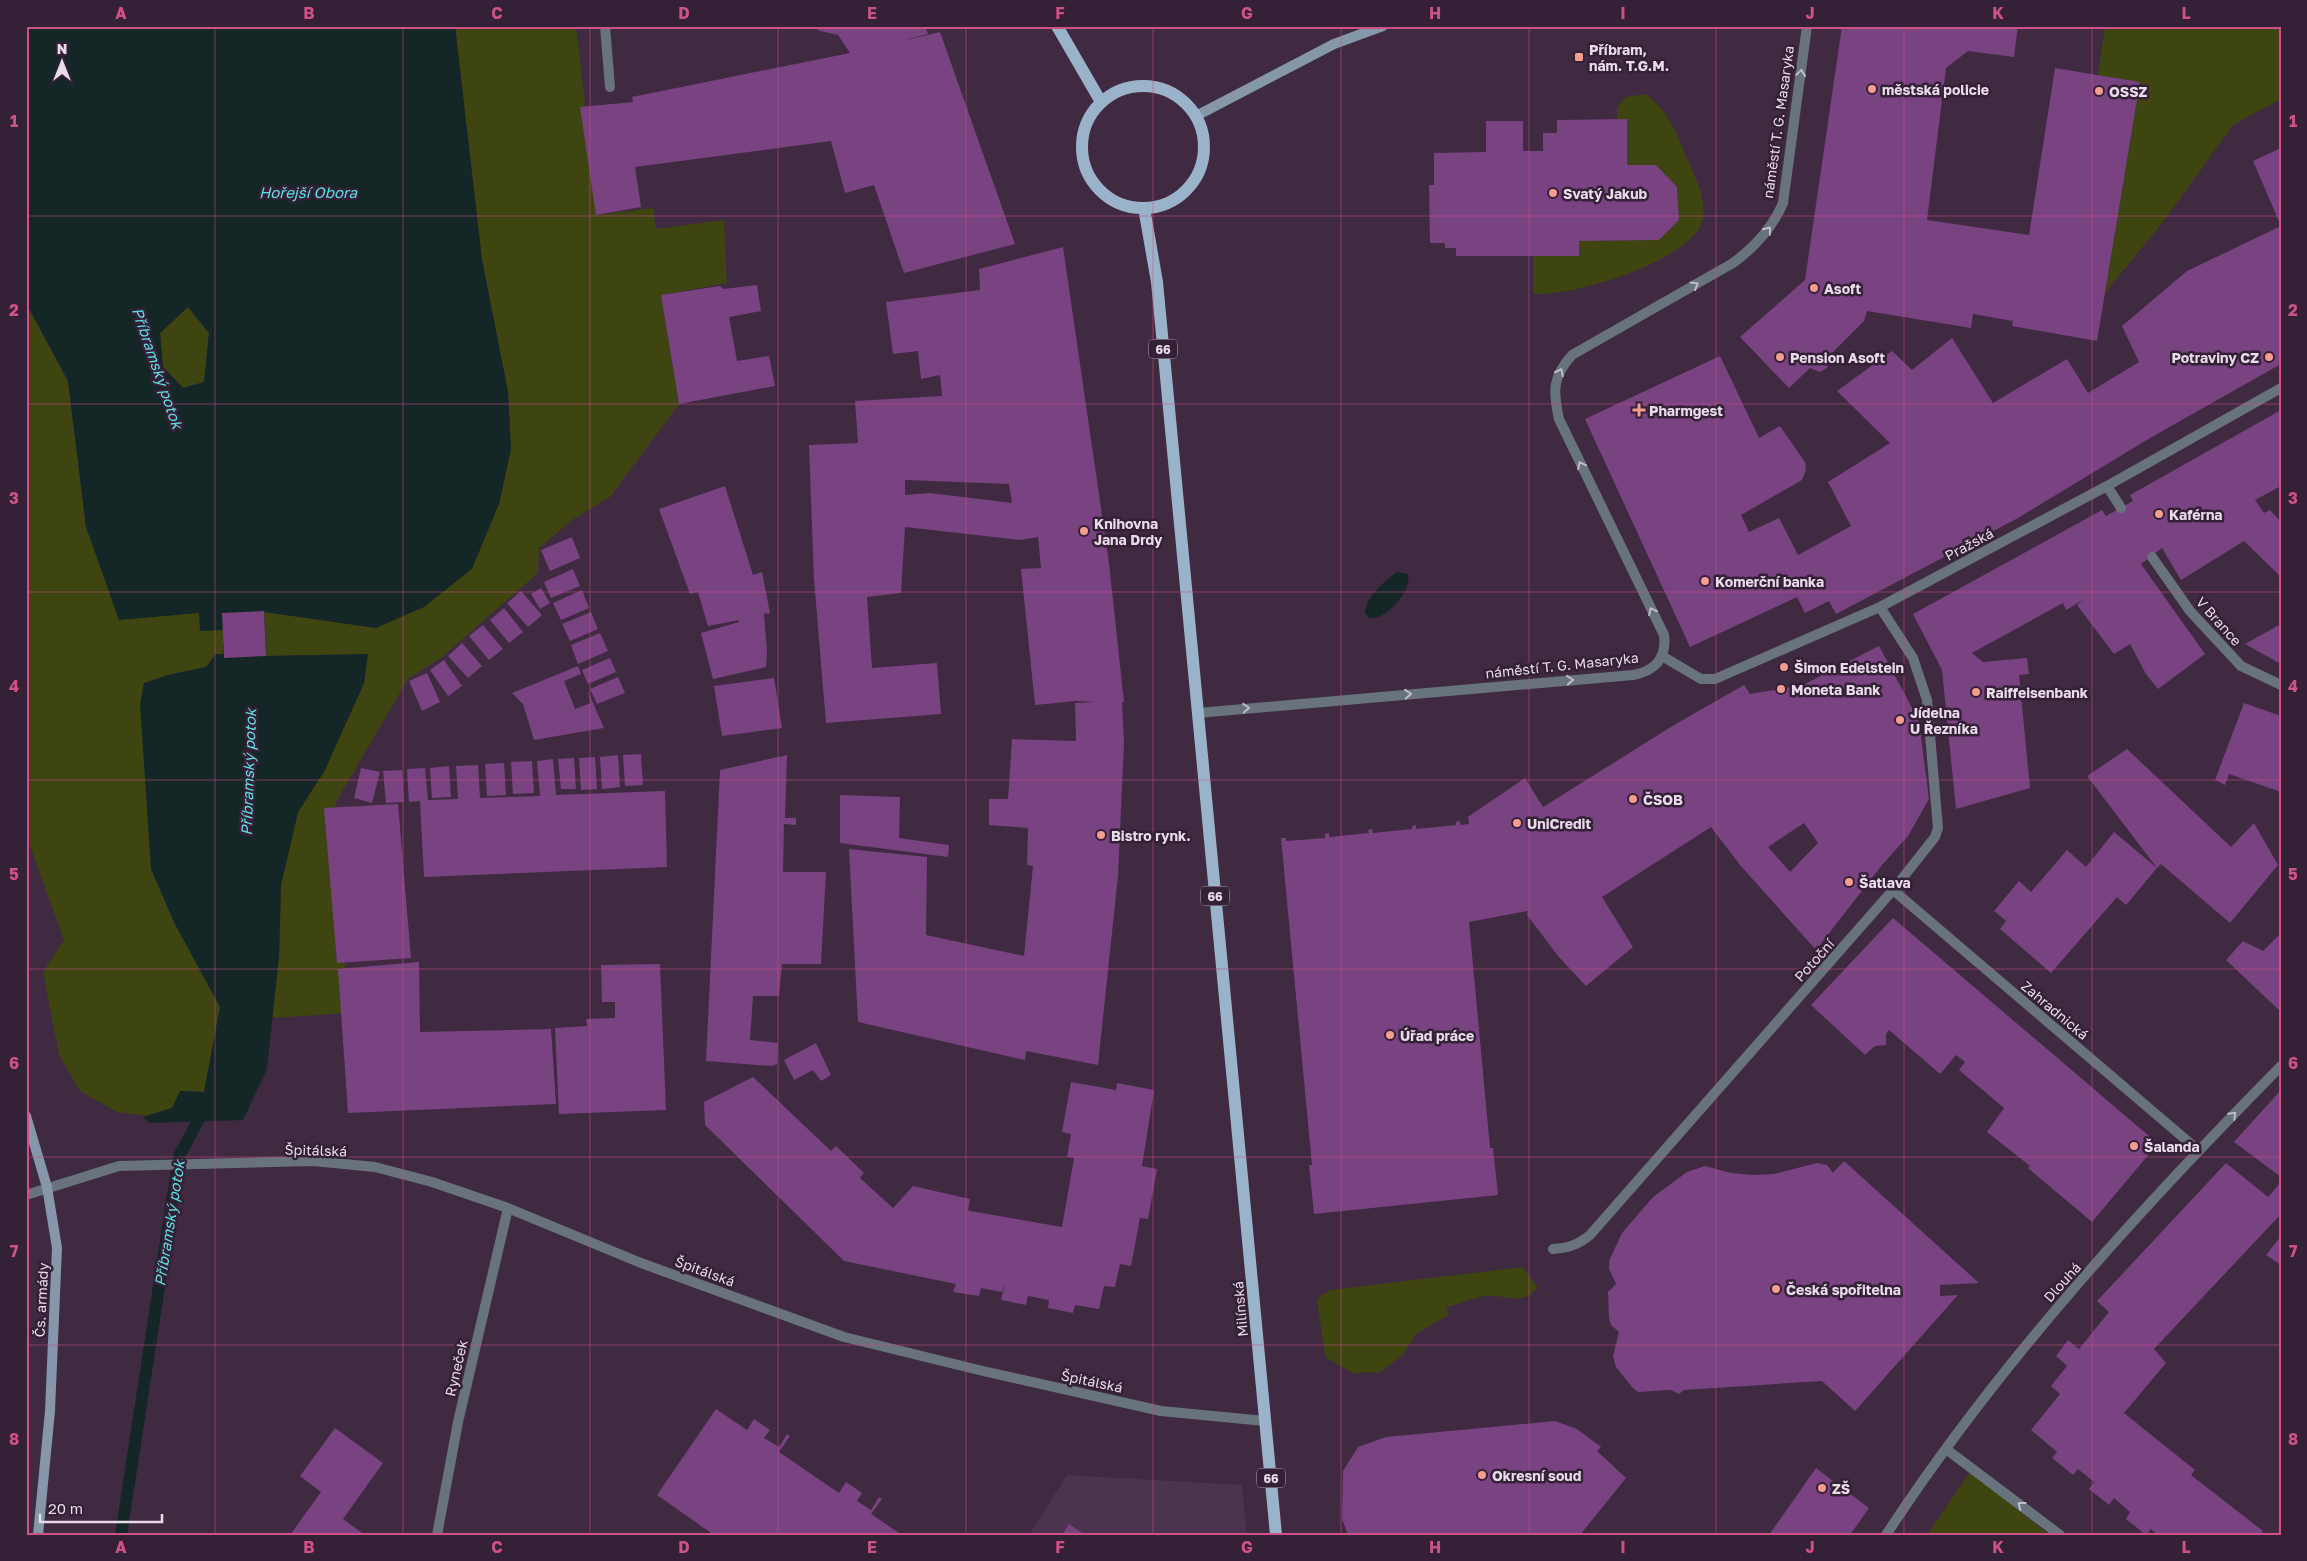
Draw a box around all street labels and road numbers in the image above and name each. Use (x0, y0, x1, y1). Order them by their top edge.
street label: náměstí T. G. Masaryka (1759, 45, 1797, 199)
road number: 66 (1149, 339, 1177, 358)
street label: Pražská (1942, 524, 1996, 564)
street label: V Brance (2193, 593, 2245, 649)
street label: náměstí T. G. Masaryka (1485, 648, 1639, 682)
road number: 66 (1201, 886, 1229, 906)
street label: Potoční (1790, 934, 1838, 985)
street label: Zahradnická (2018, 977, 2092, 1043)
street label: Špitálská (285, 1140, 347, 1160)
street label: Špitálská (673, 1252, 737, 1290)
street label: Dlouhá (2040, 1259, 2084, 1305)
street label: Čs. armády (31, 1262, 51, 1338)
street label: Milínská (1229, 1280, 1251, 1338)
street label: Ryneček (441, 1338, 471, 1398)
street label: Špitálská (1060, 1366, 1124, 1396)
road number: 66 (1257, 1469, 1285, 1488)

